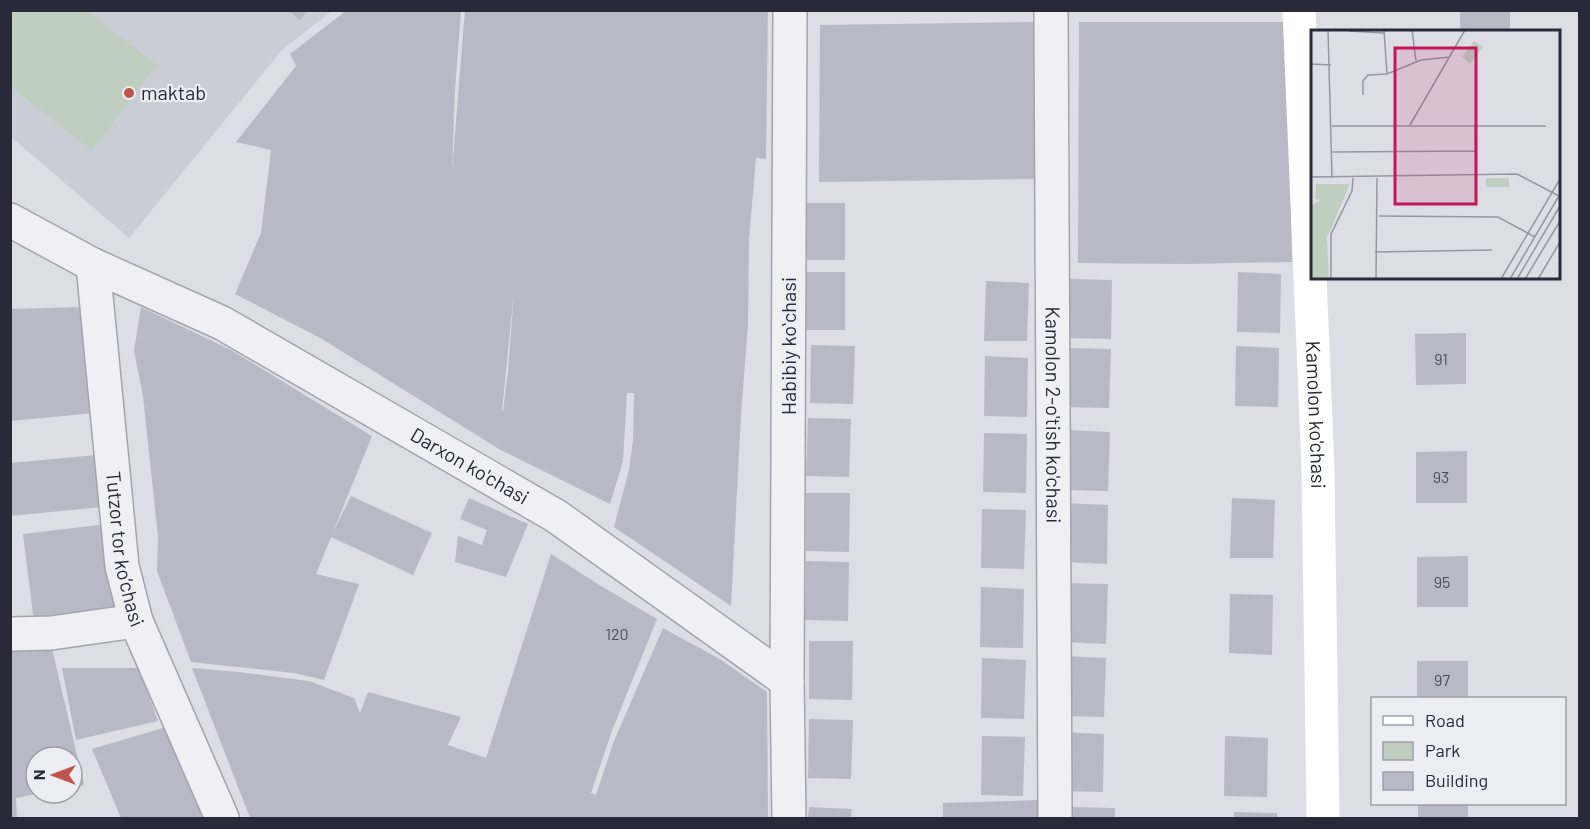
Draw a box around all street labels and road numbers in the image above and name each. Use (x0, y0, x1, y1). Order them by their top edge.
street label: Habibiy koʻchasi (776, 277, 800, 415)
street label: Kamolon 2-o'tish ko'chasi (1041, 306, 1067, 524)
street label: Kamolon ko'chasi (1302, 340, 1331, 489)
street label: Darxon ko'chasi (407, 422, 534, 509)
street label: Tutzor tor ko‘chasi (102, 470, 150, 630)

